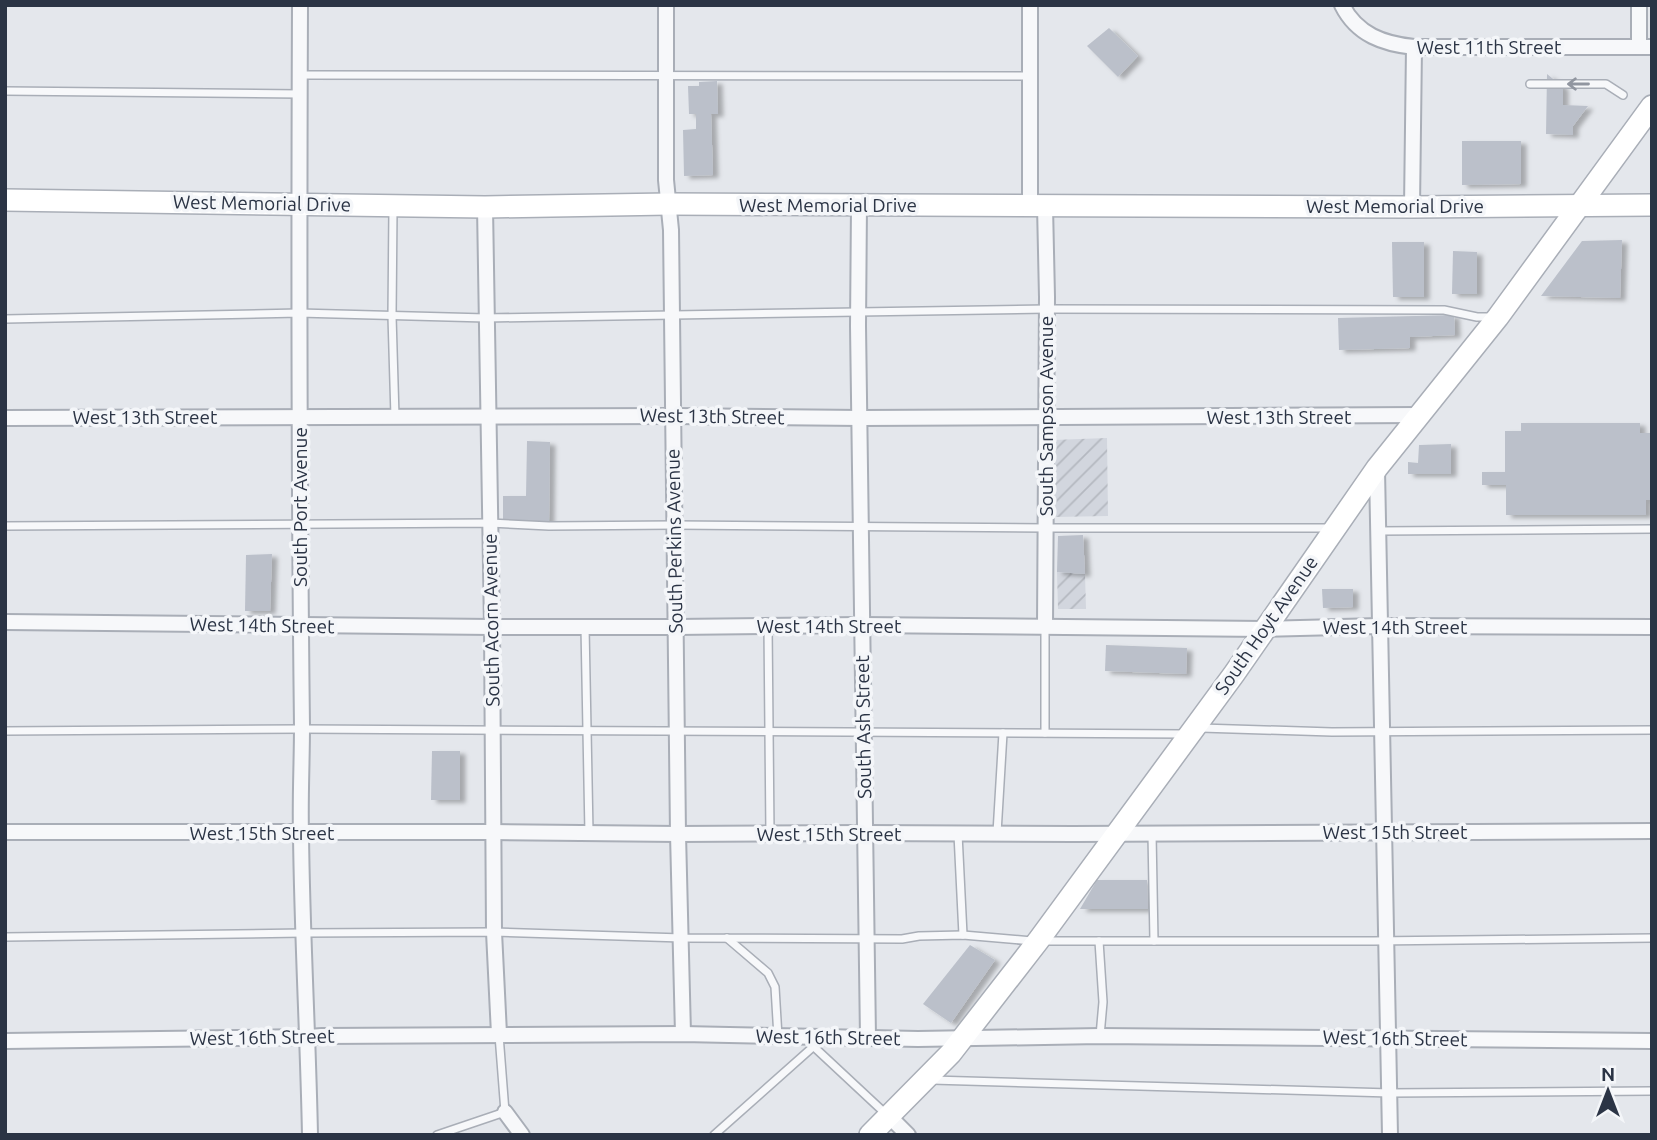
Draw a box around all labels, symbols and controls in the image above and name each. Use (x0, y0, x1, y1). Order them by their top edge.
street label: West 11th Street (1417, 36, 1562, 58)
one-way arrow (1567, 77, 1590, 91)
street label: West Memorial Drive (173, 190, 351, 216)
street label: West Memorial Drive (739, 194, 917, 216)
street label: West Memorial Drive (1306, 195, 1484, 217)
street label: South Sampson Avenue (1035, 316, 1057, 516)
street label: West 13th Street (639, 404, 785, 428)
street label: West 13th Street (73, 406, 218, 428)
street label: West 13th Street (1207, 406, 1352, 428)
street label: South Port Avenue (289, 427, 311, 587)
street label: South Perkins Avenue (661, 448, 687, 634)
street label: South Acorn Avenue (478, 533, 504, 707)
street label: South Hoyt Avenue (1210, 552, 1322, 698)
street label: West 14th Street (189, 613, 335, 637)
street label: West 14th Street (757, 615, 902, 637)
street label: West 14th Street (1323, 616, 1468, 638)
street label: South Ash Street (851, 654, 875, 799)
street label: West 15th Street (1323, 821, 1468, 843)
street label: West 15th Street (190, 822, 335, 844)
street label: West 15th Street (757, 823, 902, 845)
street label: West 16th Street (189, 1025, 335, 1049)
street label: West 16th Street (755, 1025, 901, 1049)
street label: West 16th Street (1322, 1026, 1468, 1050)
north arrow (1573, 1056, 1643, 1126)
text: N (1601, 1063, 1615, 1085)

